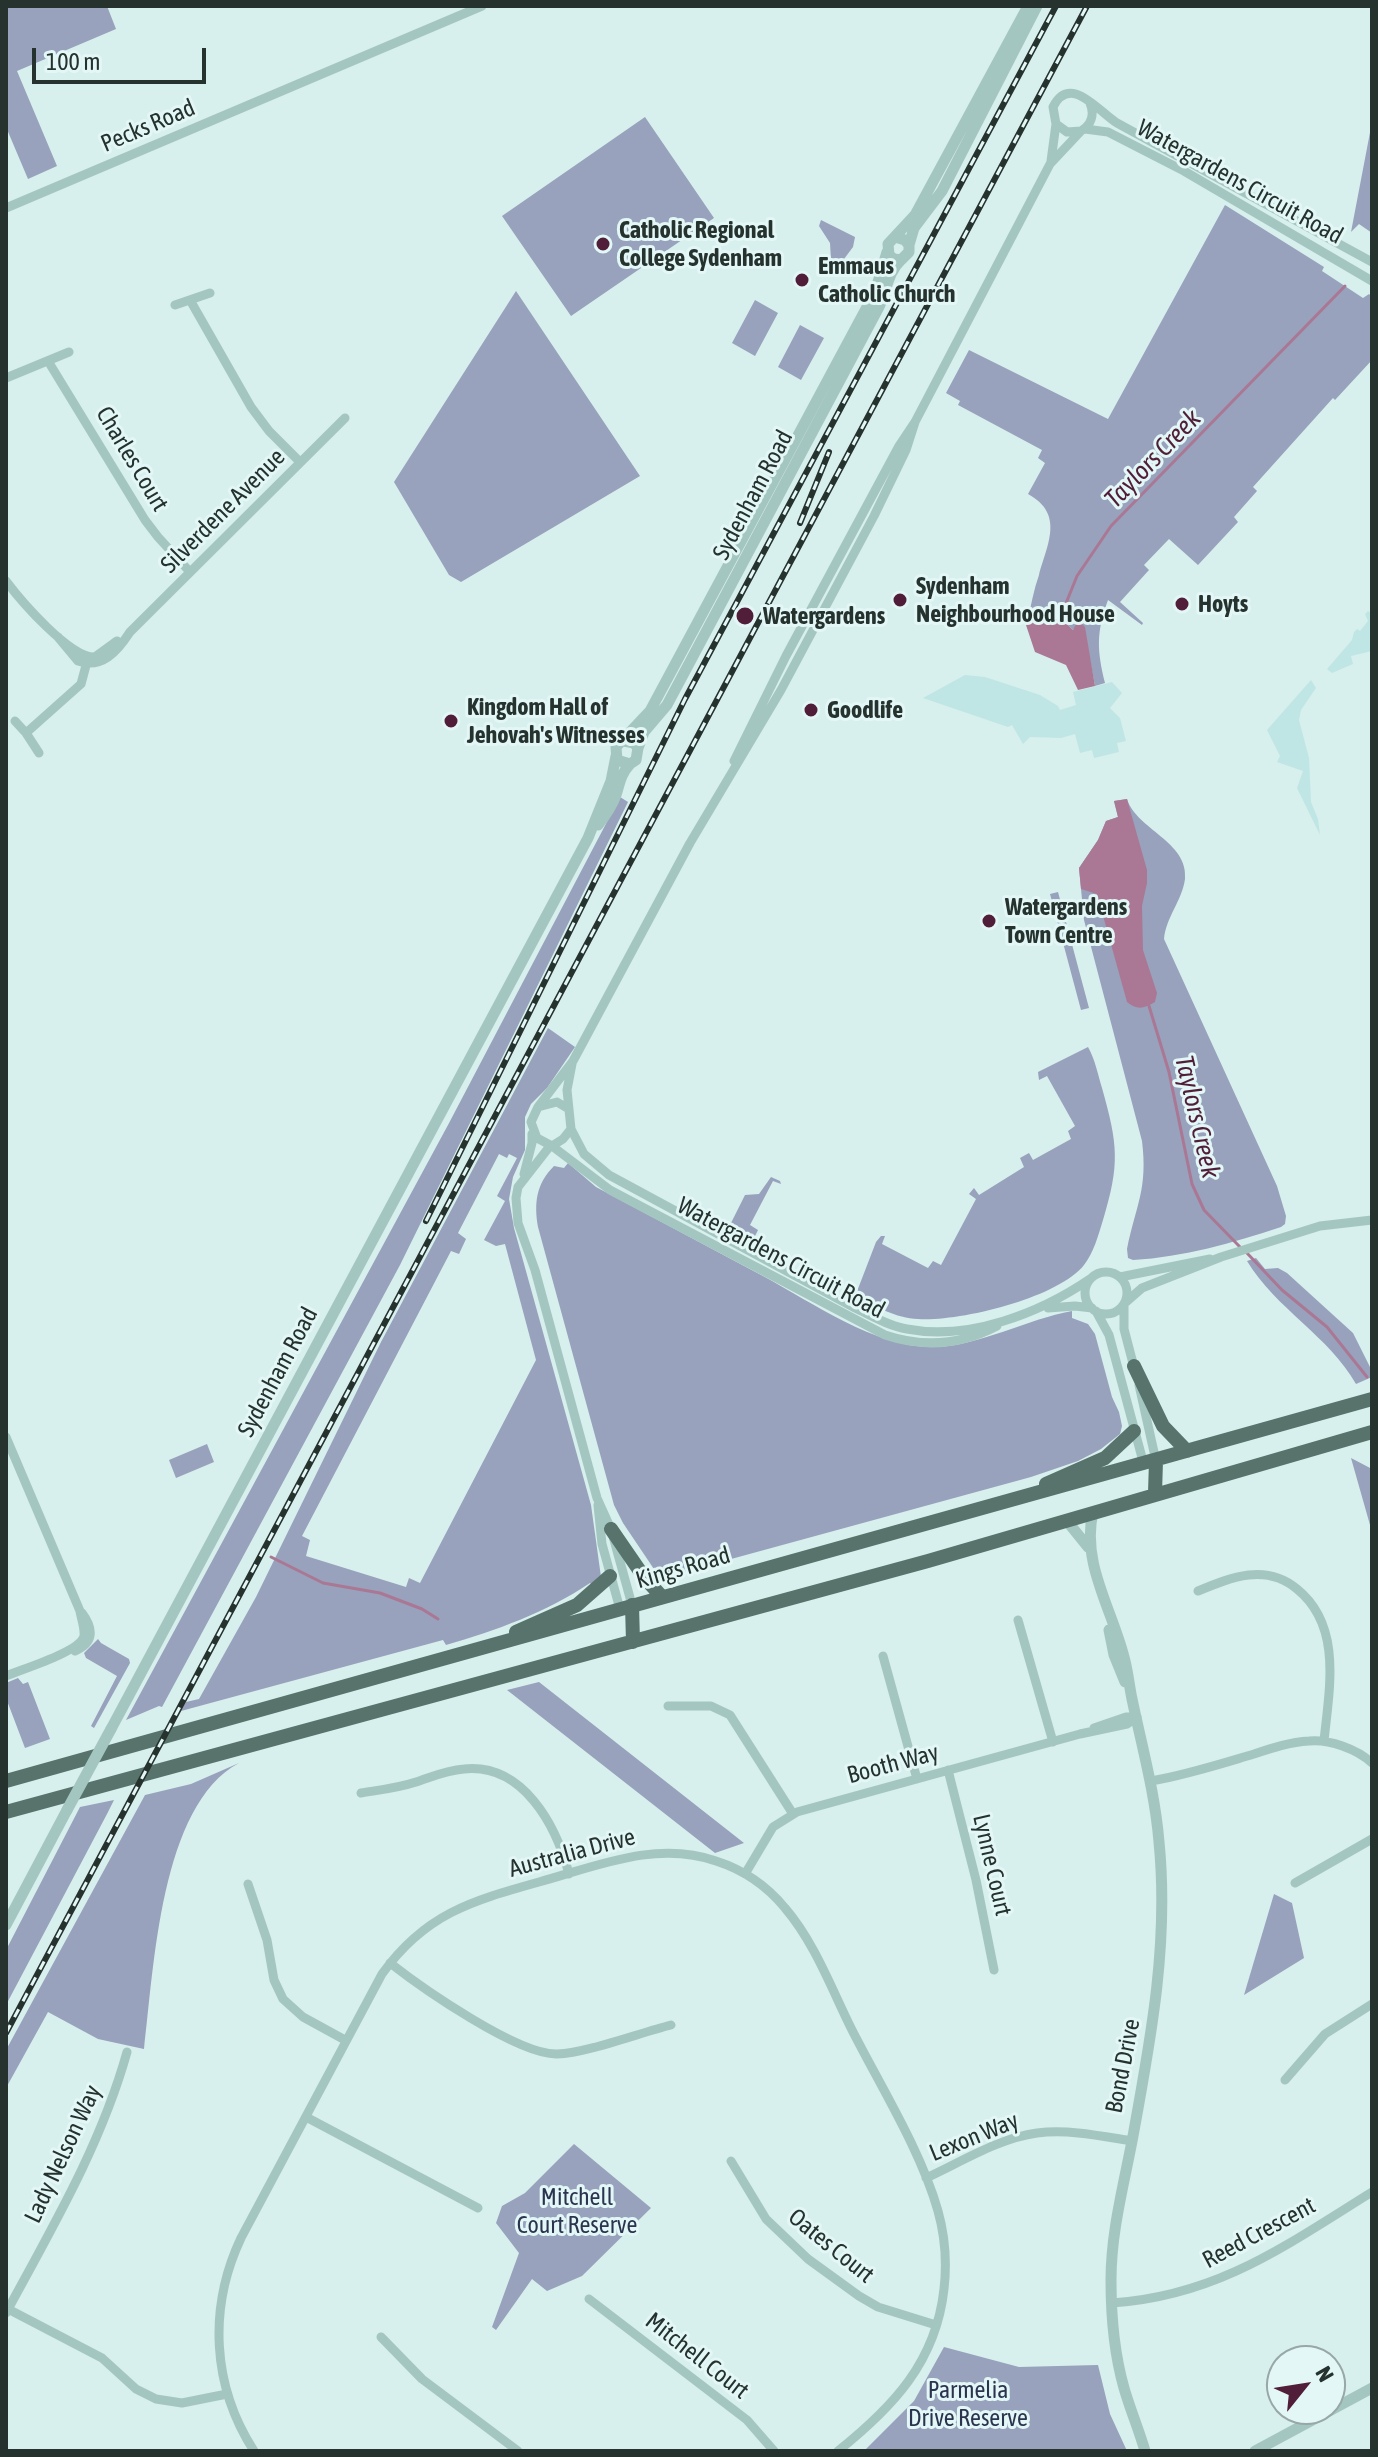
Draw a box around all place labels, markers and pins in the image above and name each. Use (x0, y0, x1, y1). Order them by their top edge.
place label: Catholic Regional College Sydenham (619, 216, 782, 272)
marker: Catholic Regional College Sydenham (594, 235, 612, 253)
place label: Emmaus Catholic Church (818, 252, 955, 308)
marker: Emmaus Catholic Church (793, 271, 811, 289)
place label: Sydenham Neighbourhood House (916, 572, 1115, 628)
place label: Hoyts (1198, 590, 1248, 618)
marker: Sydenham Neighbourhood House (891, 591, 909, 609)
marker: Hoyts (1173, 595, 1191, 613)
place label: Watergardens (763, 602, 885, 630)
marker: Watergardens (734, 605, 756, 627)
place label: Kingdom Hall of Jehovah's Witnesses (467, 693, 645, 749)
place label: Goodlife (827, 696, 903, 724)
marker: Goodlife (802, 701, 820, 719)
marker: Kingdom Hall of Jehovah's Witnesses (442, 712, 460, 730)
place label: Watergardens Town Centre (1005, 893, 1127, 949)
marker: Watergardens Town Centre (980, 912, 998, 930)

